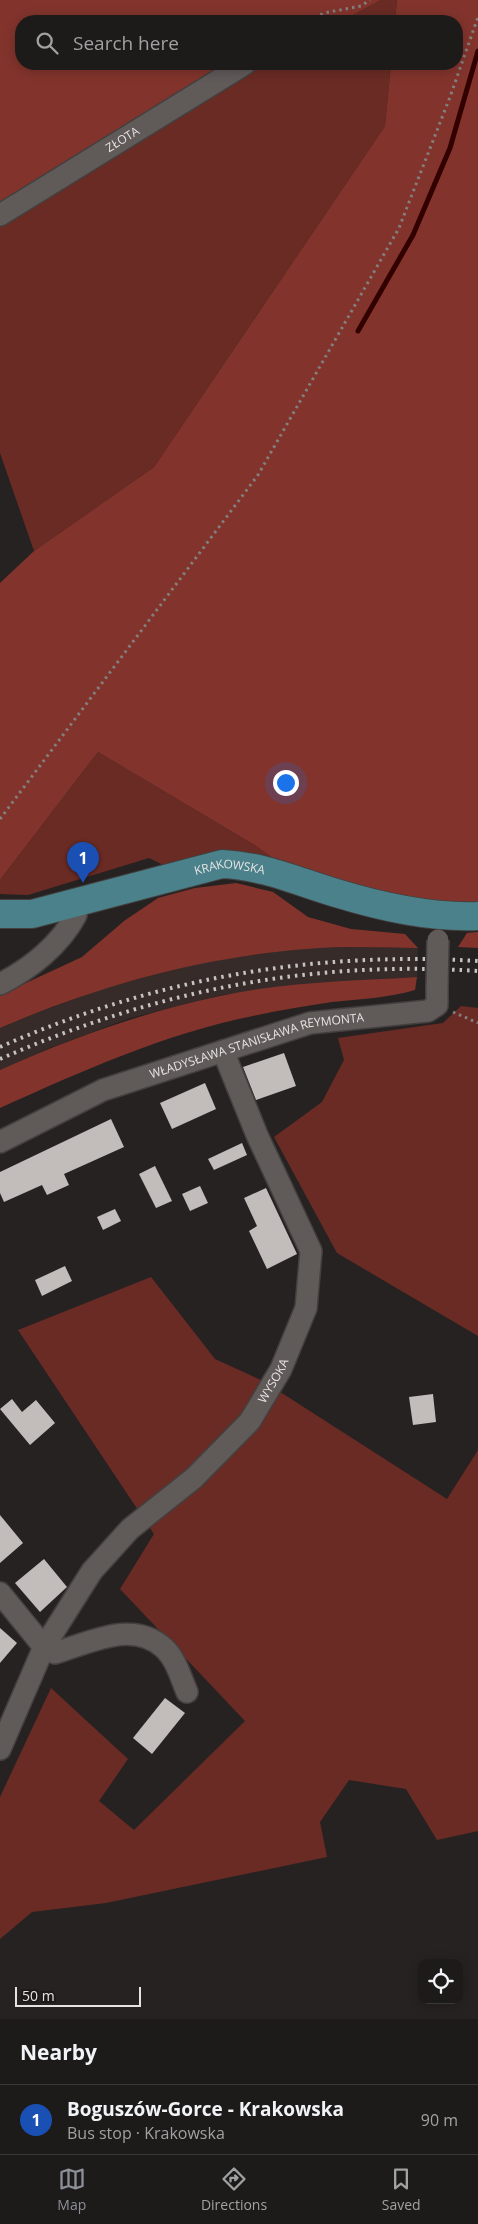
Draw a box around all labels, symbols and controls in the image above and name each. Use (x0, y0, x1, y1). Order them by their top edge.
search box (15, 15, 463, 70)
icon: search (33, 29, 61, 57)
text: Search here (73, 30, 179, 56)
street label: ZŁOTA (102, 122, 143, 156)
your location (273, 770, 299, 796)
pin: 1 (67, 842, 99, 883)
street label: KRAKOWSKA (192, 855, 267, 879)
street label: WŁADYSŁAWA STANISŁAWA REYMONTA (147, 1009, 365, 1082)
street label: WYSOKA (254, 1356, 293, 1406)
map controls (418, 1959, 463, 2004)
button: locate (418, 1959, 463, 2004)
scale bar (15, 1984, 141, 2007)
text: 50 m (22, 1986, 55, 2005)
text: Nearby (20, 2038, 97, 2066)
text: Boguszów-Gorce - Krakowska (67, 2096, 344, 2122)
text: 1 (31, 2109, 41, 2131)
text: 90 m (421, 2109, 458, 2131)
text: Bus stop · Krakowska (67, 2122, 225, 2144)
tab: Map (57, 2165, 86, 2214)
tab: Directions (201, 2165, 267, 2214)
tab: Saved (382, 2165, 421, 2214)

